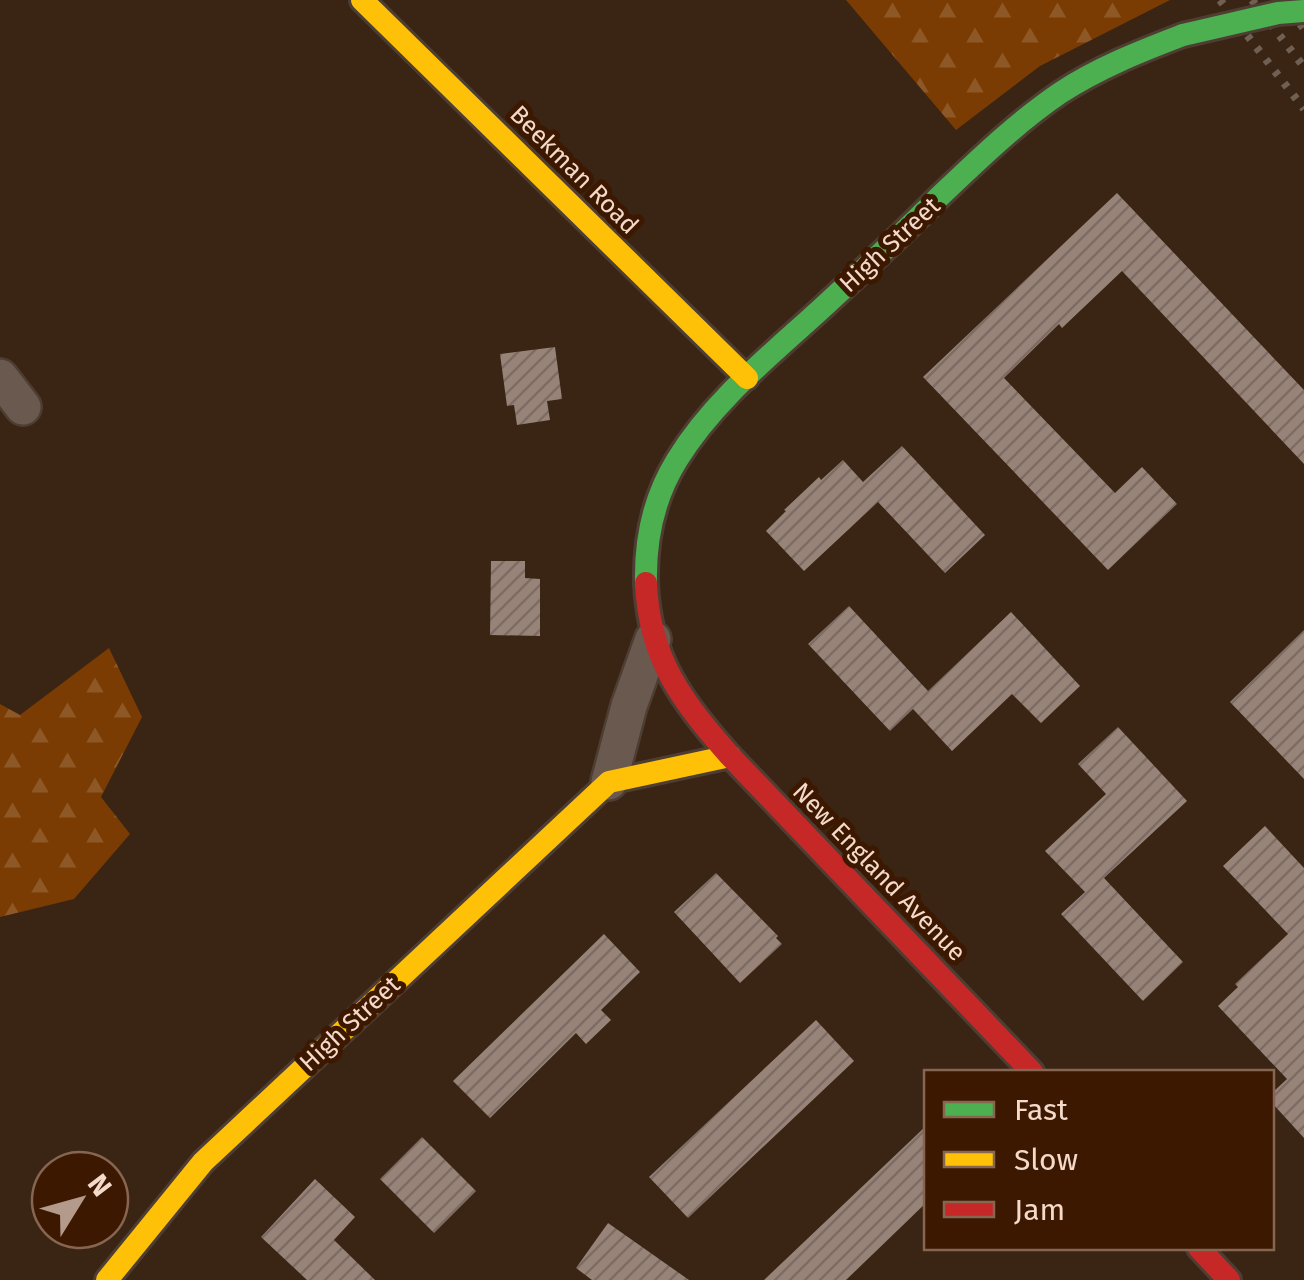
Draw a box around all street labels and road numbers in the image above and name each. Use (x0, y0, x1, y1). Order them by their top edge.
street label: Beekman Road (504, 100, 644, 240)
street label: High Street (834, 190, 947, 299)
street label: New England Avenue (786, 777, 972, 967)
street label: High Street (294, 969, 407, 1078)

